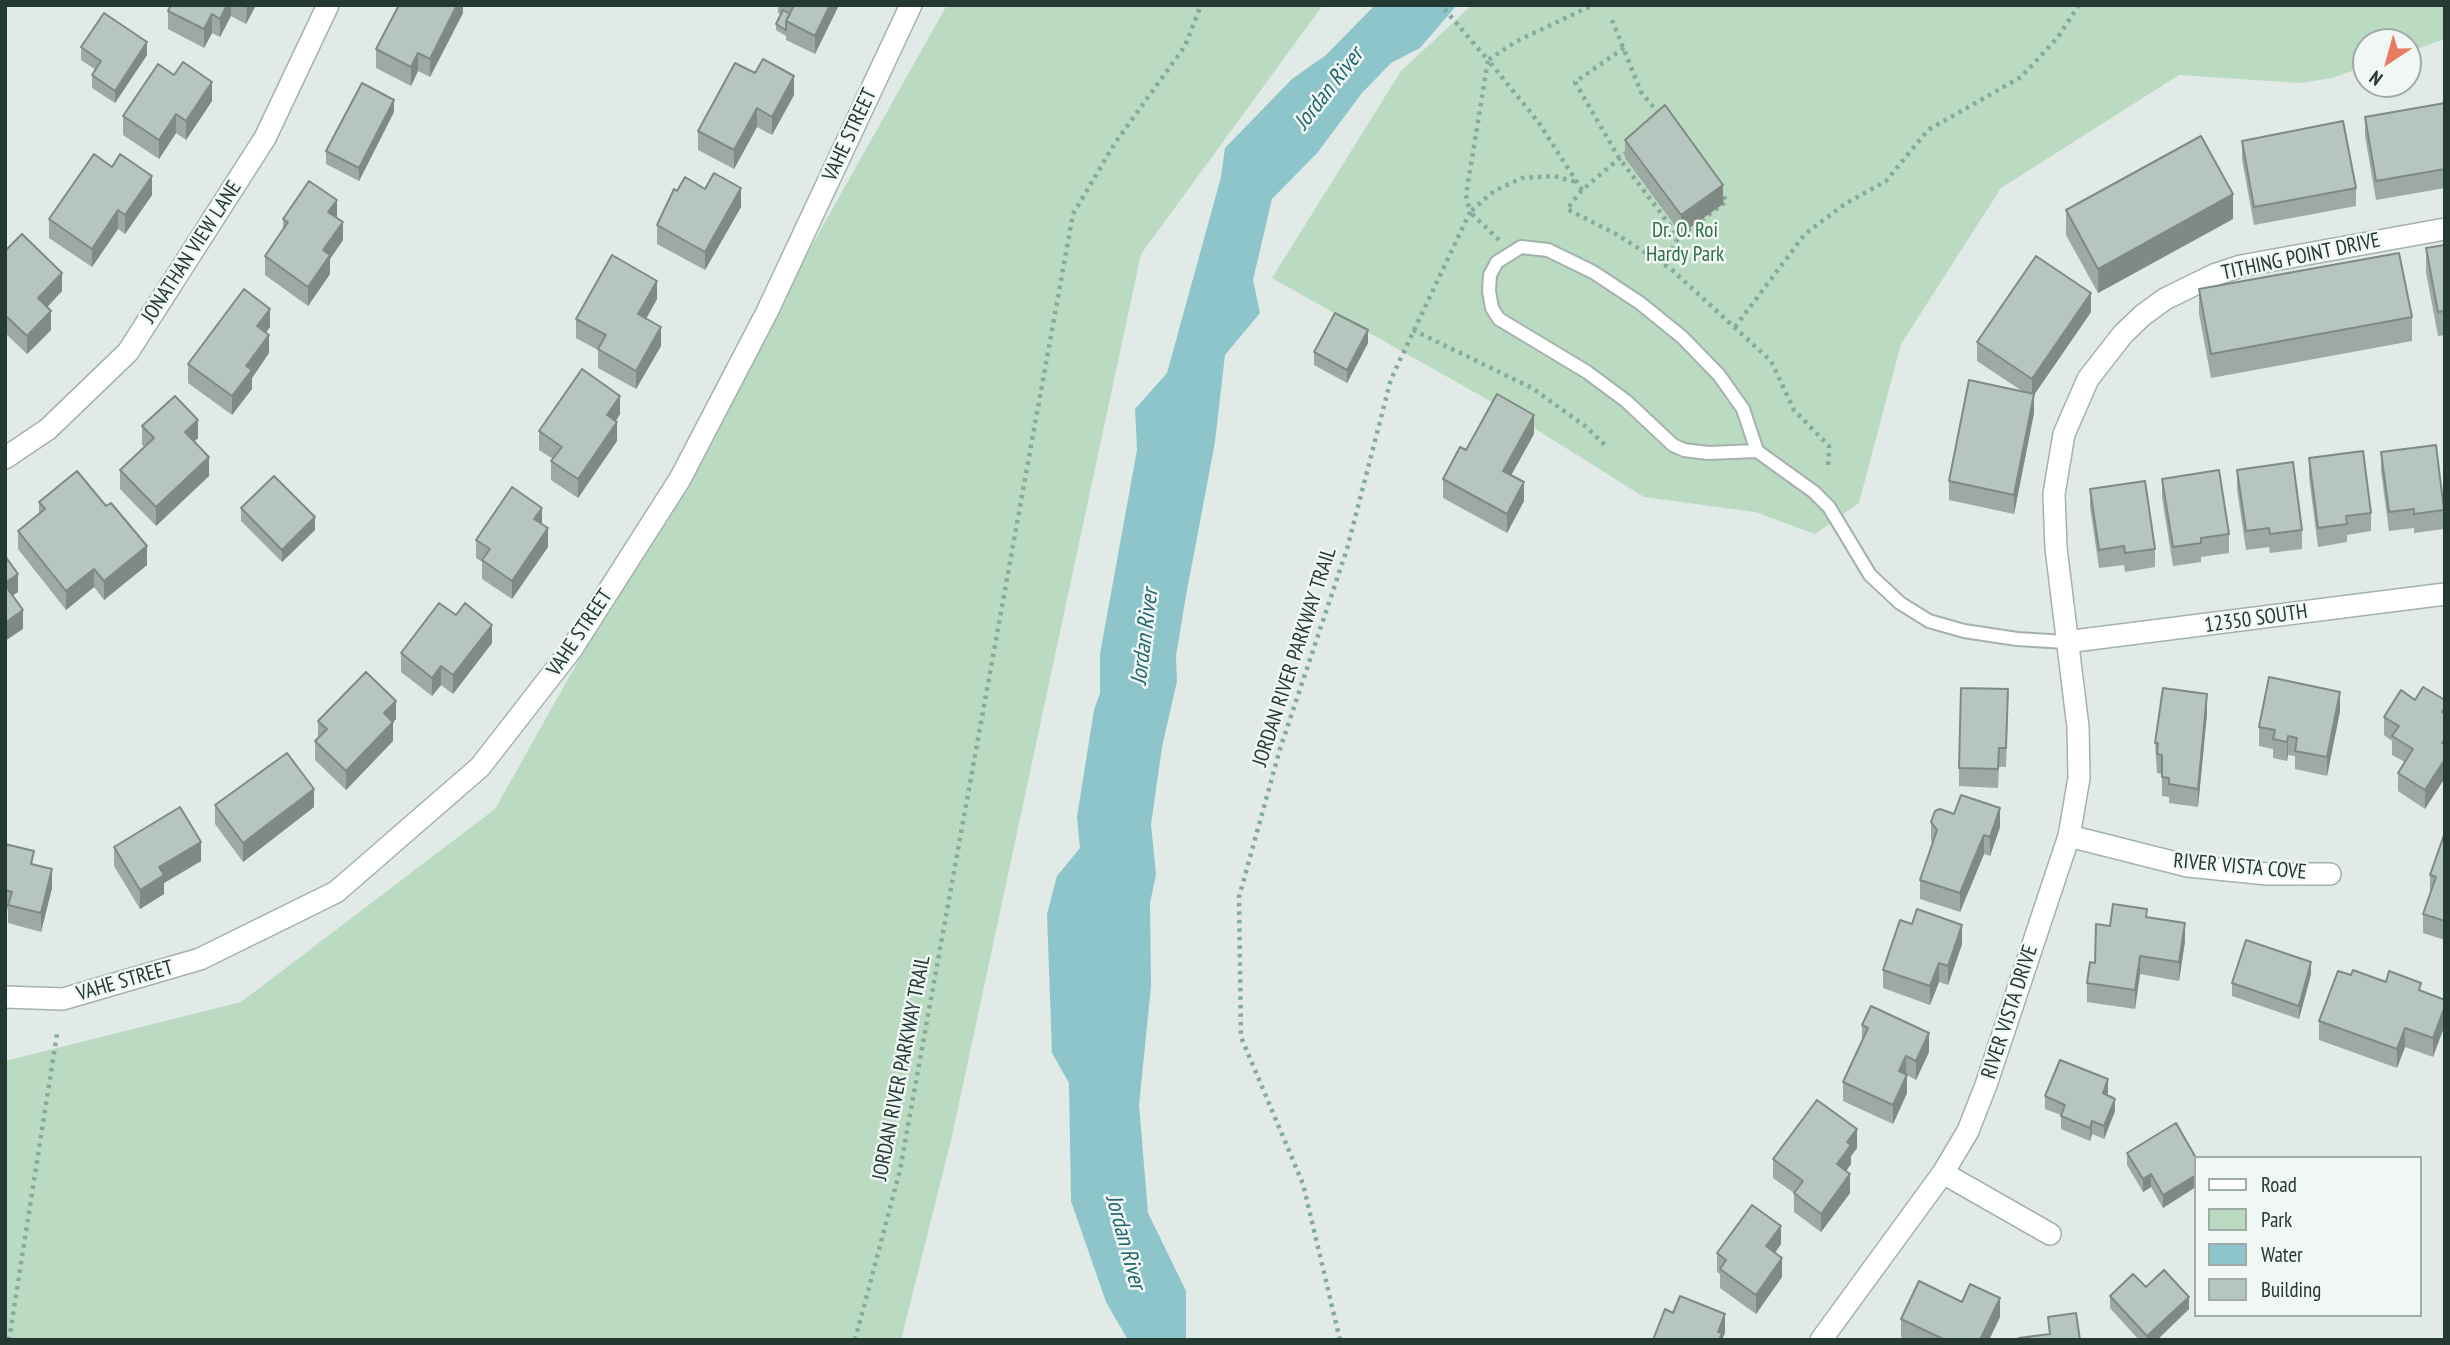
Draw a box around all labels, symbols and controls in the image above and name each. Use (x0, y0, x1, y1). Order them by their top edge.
north arrow (2352, 28, 2422, 98)
water label: Jordan River (1288, 42, 1370, 136)
text: N (2365, 66, 2387, 91)
street label: VAHE STREET (818, 85, 882, 185)
street label: JONATHAN VIEW LANE (137, 176, 247, 328)
park label: Dr. O. Roi Hardy Park (1646, 218, 1724, 268)
street label: TITHING POINT DRIVE (2219, 228, 2383, 286)
street label: JORDAN RIVER PARKWAY TRAIL (1248, 544, 1342, 770)
street label: VAHE STREET (542, 585, 618, 681)
water label: Jordan River (1125, 587, 1165, 687)
street label: 12350 SOUTH (2203, 599, 2309, 639)
street label: RIVER VISTA COVE (2172, 849, 2308, 885)
street label: RIVER VISTA DRIVE (1977, 942, 2043, 1082)
street label: JORDAN RIVER PARKWAY TRAIL (868, 953, 936, 1183)
street label: VAHE STREET (74, 955, 176, 1007)
legend (2194, 1156, 2422, 1317)
text: Road (2261, 1171, 2297, 1198)
water label: Jordan River (1099, 1192, 1151, 1292)
text: Park (2261, 1206, 2292, 1233)
text: Water (2261, 1241, 2303, 1268)
text: Building (2261, 1276, 2321, 1303)

